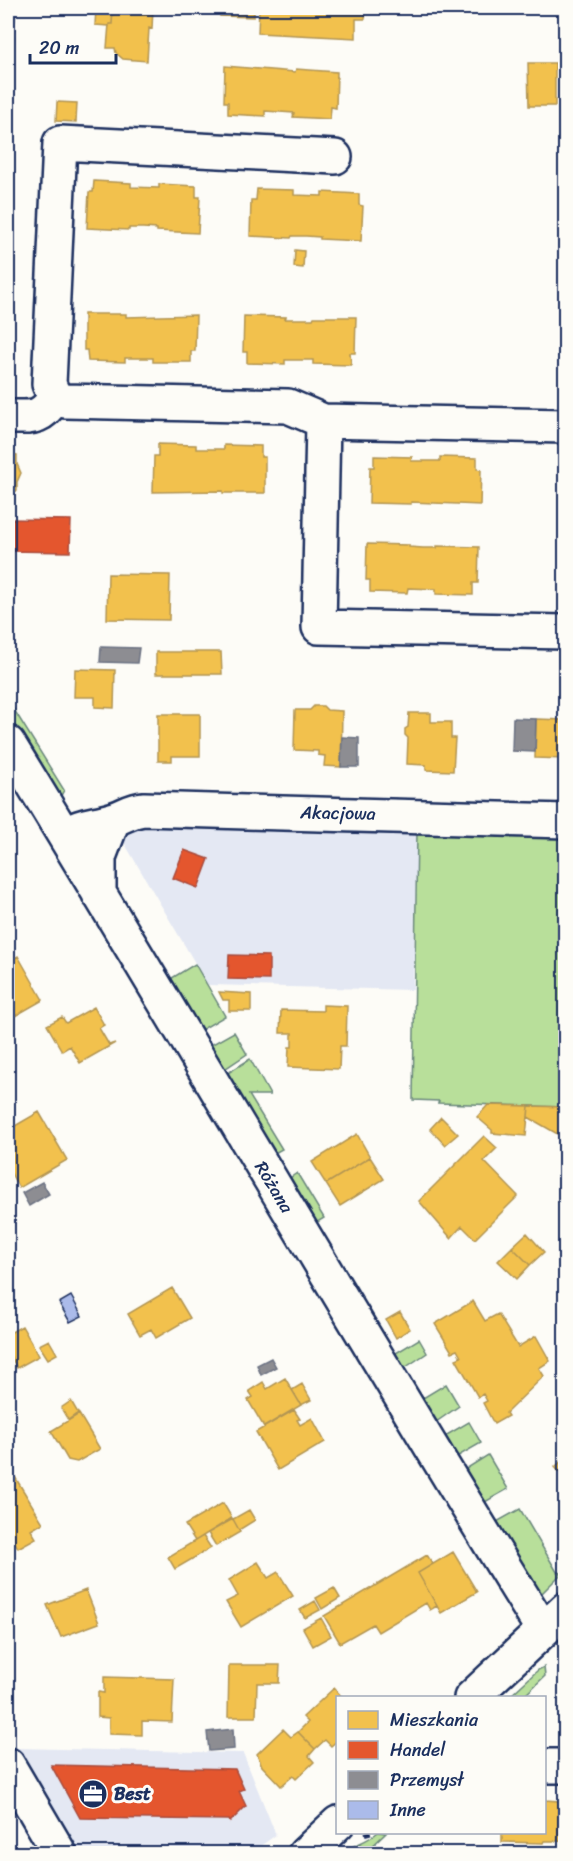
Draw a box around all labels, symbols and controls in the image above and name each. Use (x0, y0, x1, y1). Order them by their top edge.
scale bar (30, 27, 116, 65)
text: 20 m (39, 32, 79, 64)
street label: Akacjowa (299, 796, 376, 830)
street label: Różana (246, 1155, 303, 1220)
legend (336, 1696, 546, 1834)
text: Mieszkania (390, 1704, 479, 1736)
text: Handel (390, 1734, 446, 1766)
text: Przemysł (390, 1764, 465, 1796)
office icon: Best (77, 1778, 109, 1810)
place label: Best (114, 1778, 151, 1810)
text: Inne (389, 1794, 426, 1826)

